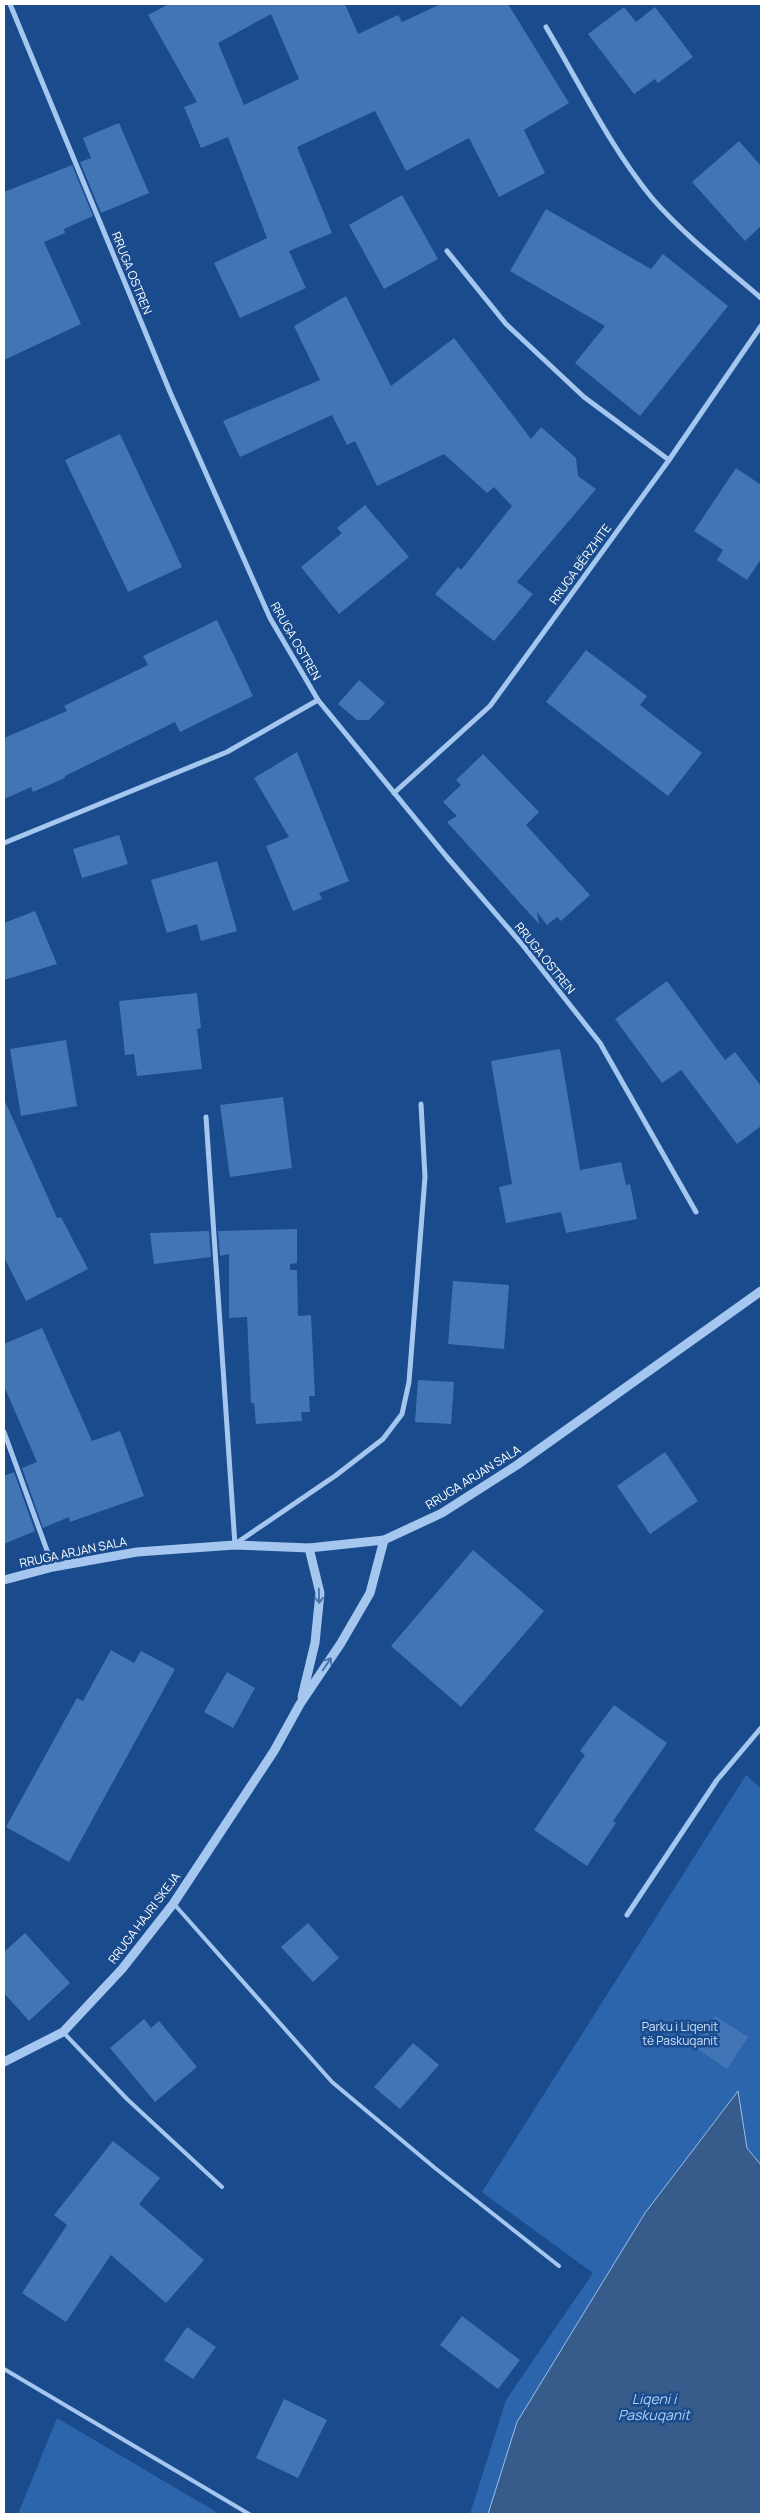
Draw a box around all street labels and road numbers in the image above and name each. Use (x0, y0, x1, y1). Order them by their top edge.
street label: RRUGA OSTREN (108, 229, 156, 317)
street label: RRUGA BËRZHITE (545, 520, 615, 608)
street label: RRUGA OSTREN (267, 599, 325, 683)
street label: RRUGA OSTREN (511, 919, 579, 997)
street label: RRUGA ARJAN SALA (422, 1441, 524, 1513)
street label: RRUGA ARJAN SALA (18, 1532, 129, 1572)
street label: RRUGA HAJRI SKEJA (104, 1869, 184, 1967)

